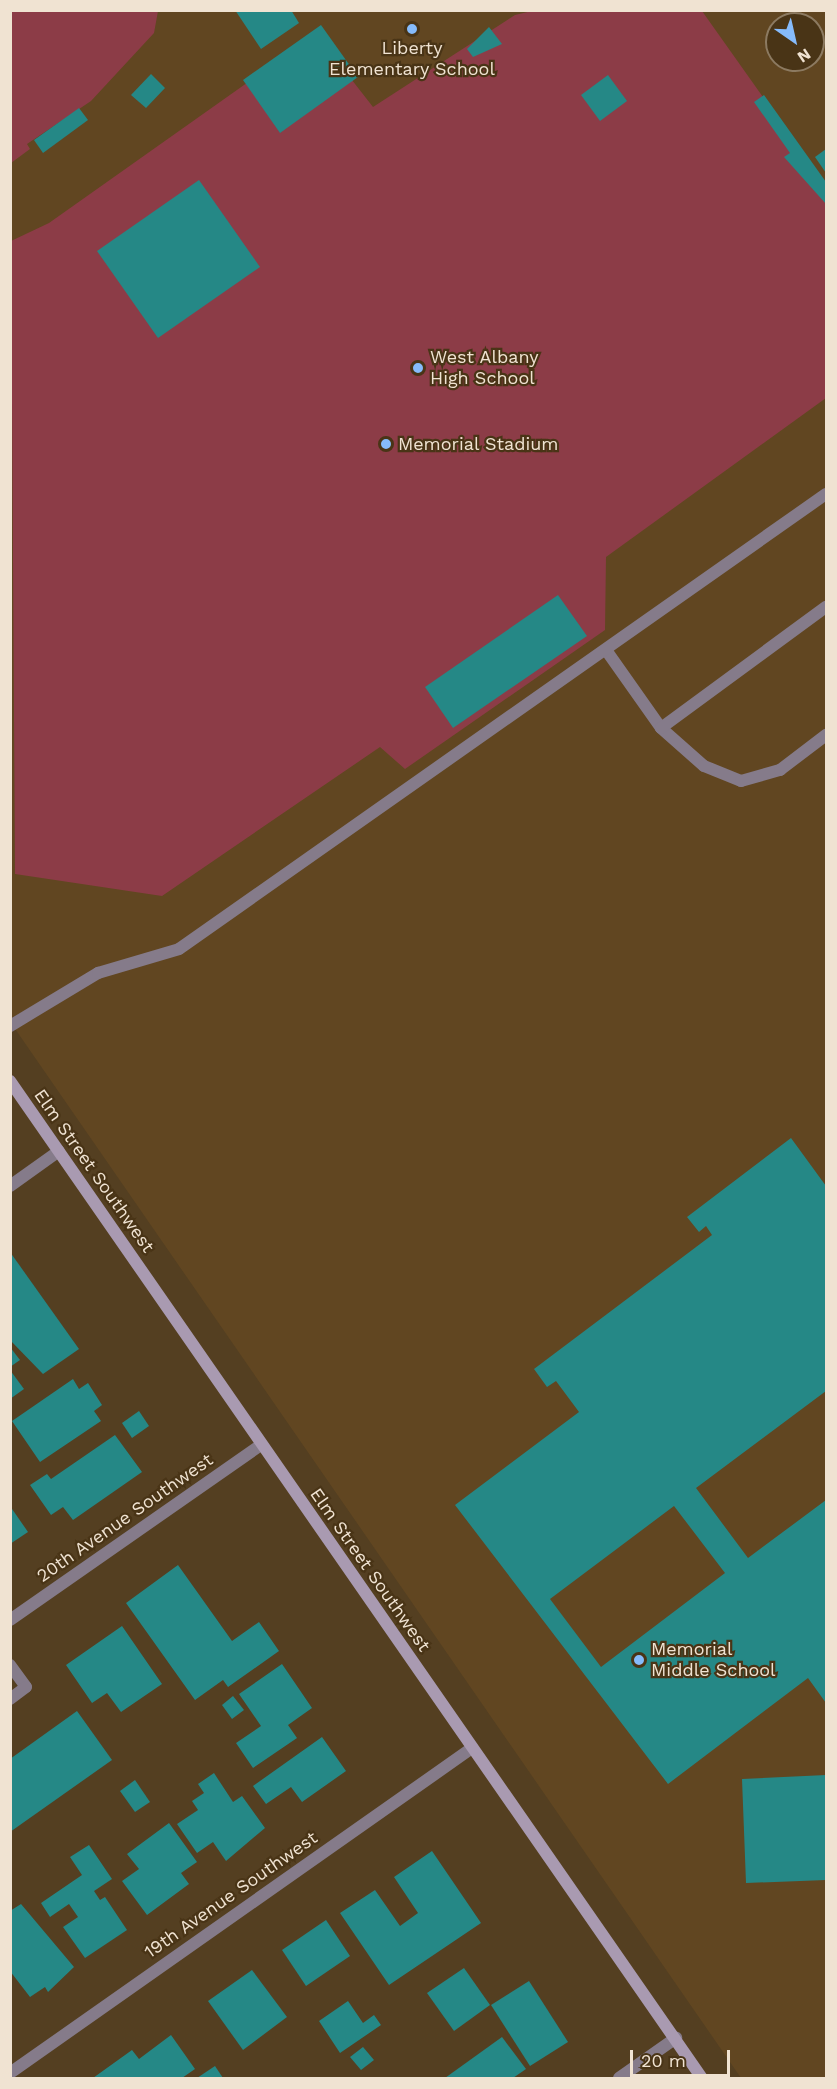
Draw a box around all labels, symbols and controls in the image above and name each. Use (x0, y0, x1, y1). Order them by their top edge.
north arrow (765, 12, 825, 72)
marker: Liberty Elementary School (405, 22, 419, 36)
place label: Liberty Elementary School (329, 38, 495, 80)
text: N (794, 44, 814, 67)
place label: West Albany High School (430, 347, 539, 389)
marker: West Albany High School (411, 361, 425, 375)
place label: Memorial Stadium (398, 433, 559, 455)
marker: Memorial Stadium (379, 437, 393, 451)
street label: Elm Street Southwest (29, 1085, 159, 1257)
street label: 20th Avenue Southwest (33, 1449, 217, 1587)
street label: Elm Street Southwest (305, 1484, 435, 1656)
place label: Memorial Middle School (651, 1639, 776, 1682)
marker: Memorial Middle School (632, 1653, 646, 1667)
street label: 19th Avenue Southwest (140, 1827, 322, 1963)
scale bar (633, 2038, 734, 2076)
text: 20 m (641, 2050, 686, 2071)

